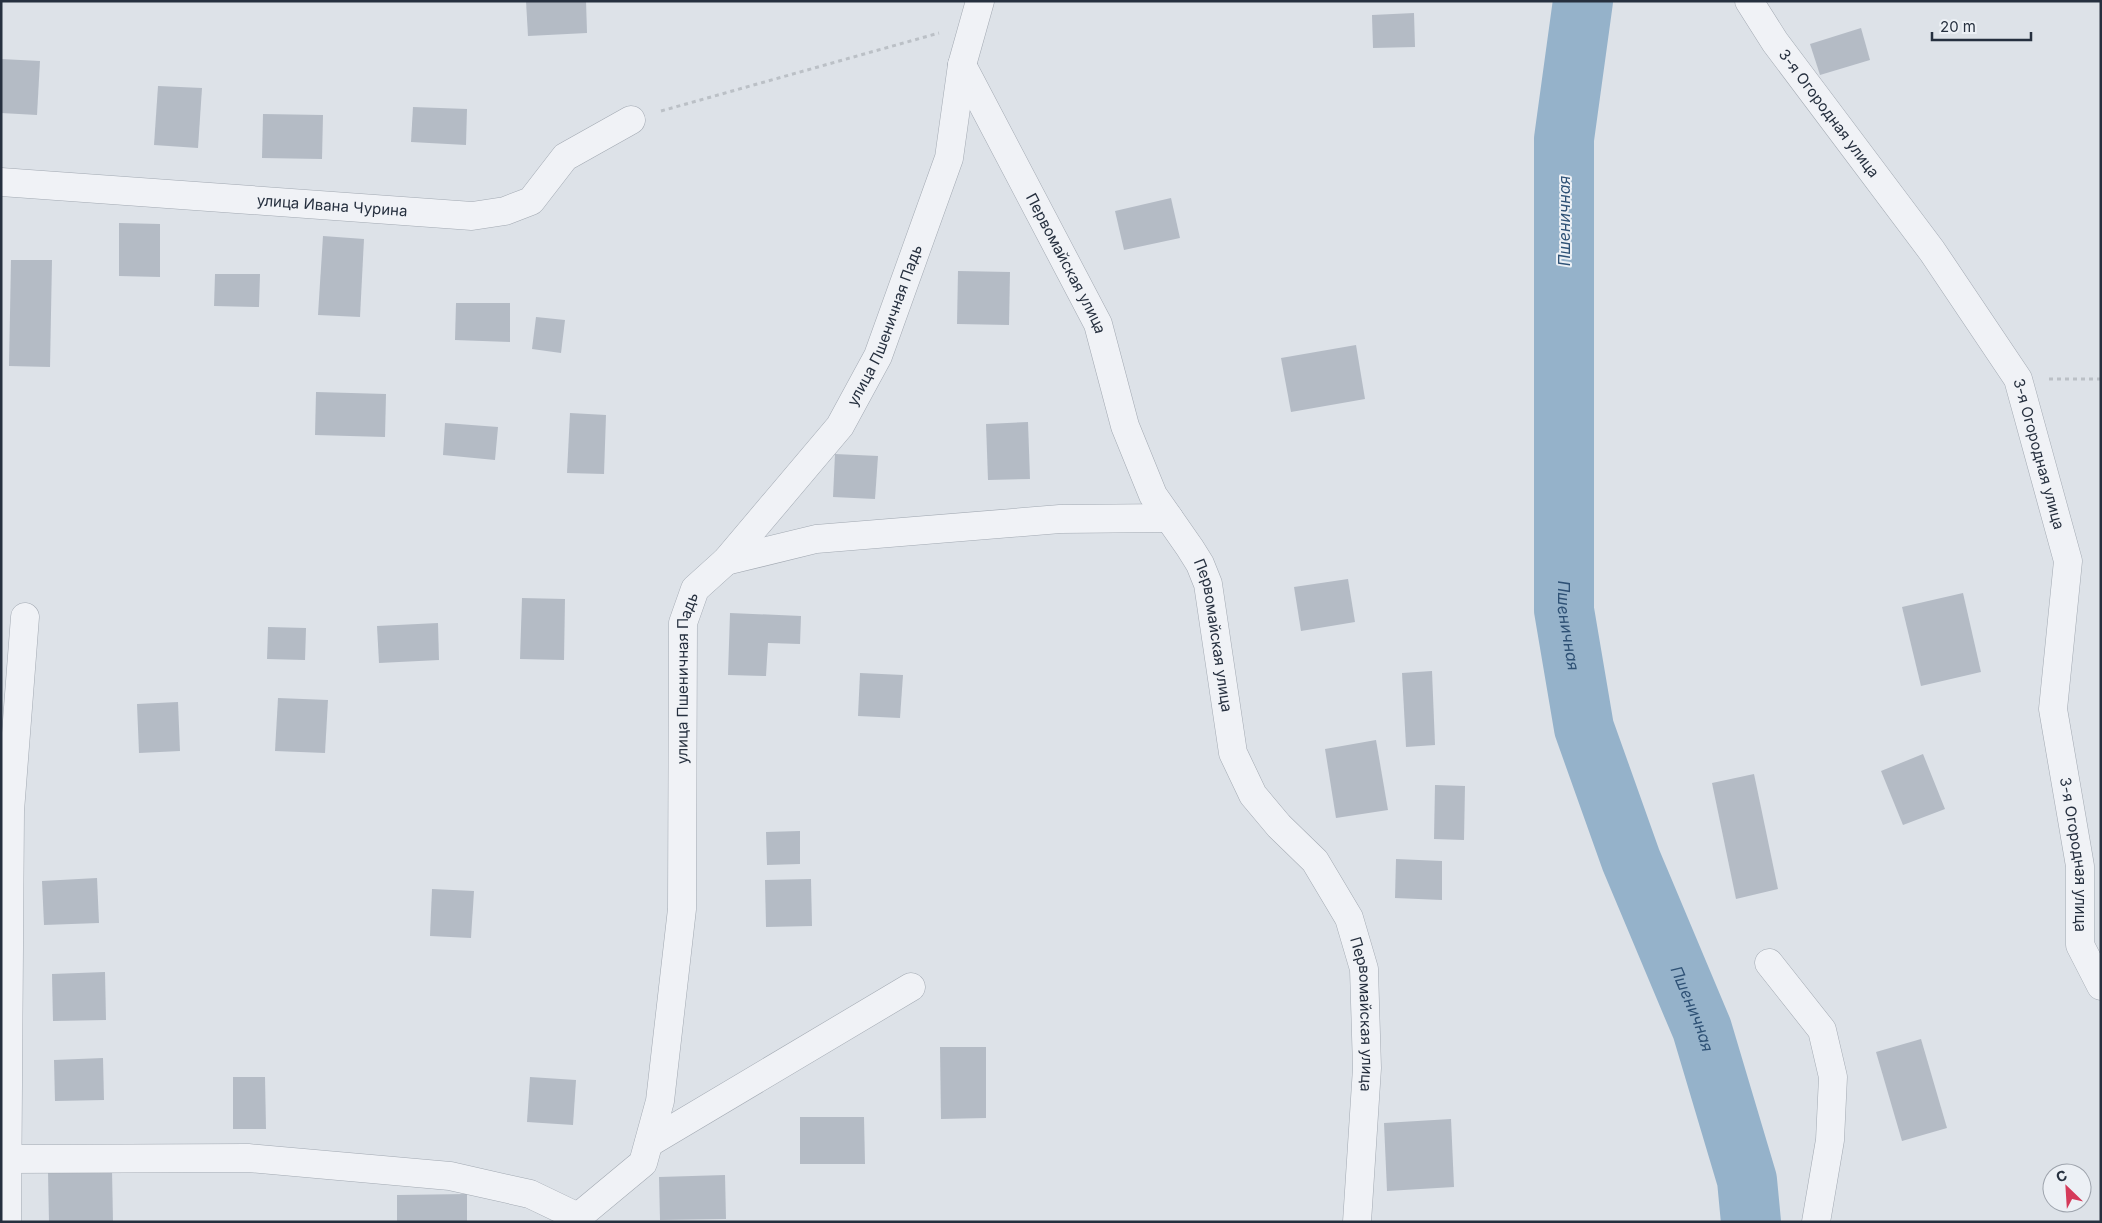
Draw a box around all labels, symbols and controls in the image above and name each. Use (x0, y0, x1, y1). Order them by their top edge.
scale bar (1932, 10, 2031, 42)
text: 20 m (1940, 17, 1976, 36)
street label: 3-я Огородная улица (1775, 45, 1883, 181)
water label: Пшеничная (1554, 176, 1574, 266)
street label: улица Ивана Чурина (256, 190, 408, 220)
street label: Первомайская улица (1022, 190, 1110, 335)
street label: улица Пшеничная Падь (843, 242, 926, 409)
street label: 3-я Огородная улица (2009, 376, 2069, 531)
street label: Первомайская улица (1190, 556, 1237, 713)
water label: Пшеничная (1553, 580, 1584, 672)
street label: улица Пшеничная Падь (673, 590, 702, 764)
street label: 3-я Огородная улица (2056, 776, 2090, 932)
street label: Первомайская улица (1346, 934, 1377, 1092)
water label: Пшеничная (1667, 963, 1718, 1054)
north arrow (2042, 1163, 2092, 1213)
text: С (2053, 1166, 2070, 1186)

